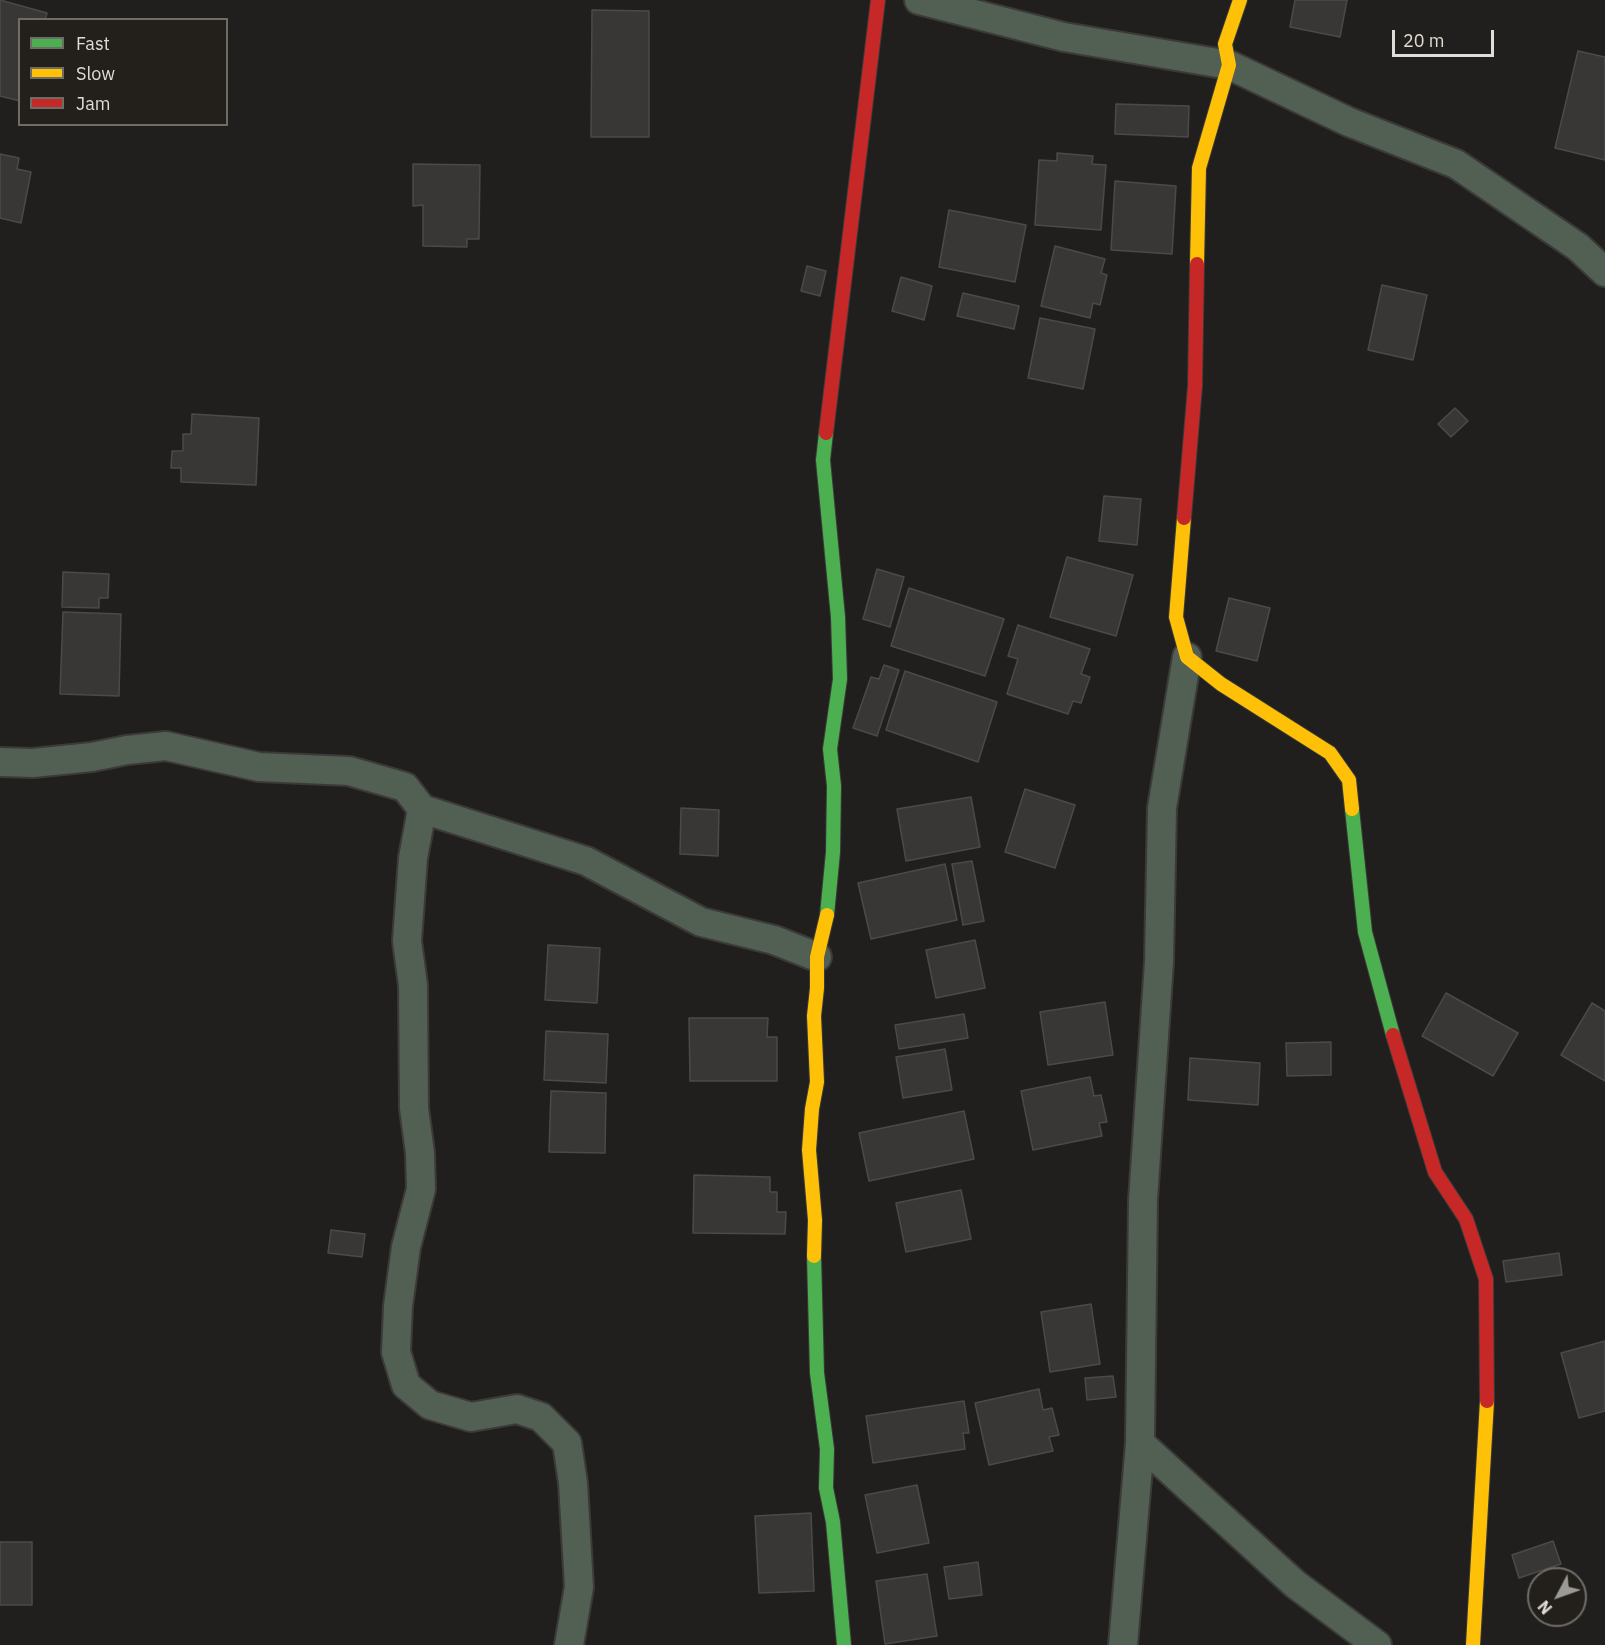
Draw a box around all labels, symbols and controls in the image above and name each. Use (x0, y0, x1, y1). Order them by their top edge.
legend (18, 18, 228, 126)
scale bar (1395, 18, 1497, 56)
text: 20 m (1403, 29, 1445, 52)
text: Fast (76, 32, 110, 55)
text: Slow (76, 62, 115, 85)
text: Jam (76, 92, 111, 115)
north arrow (1527, 1567, 1587, 1627)
text: N (1534, 1597, 1556, 1618)

